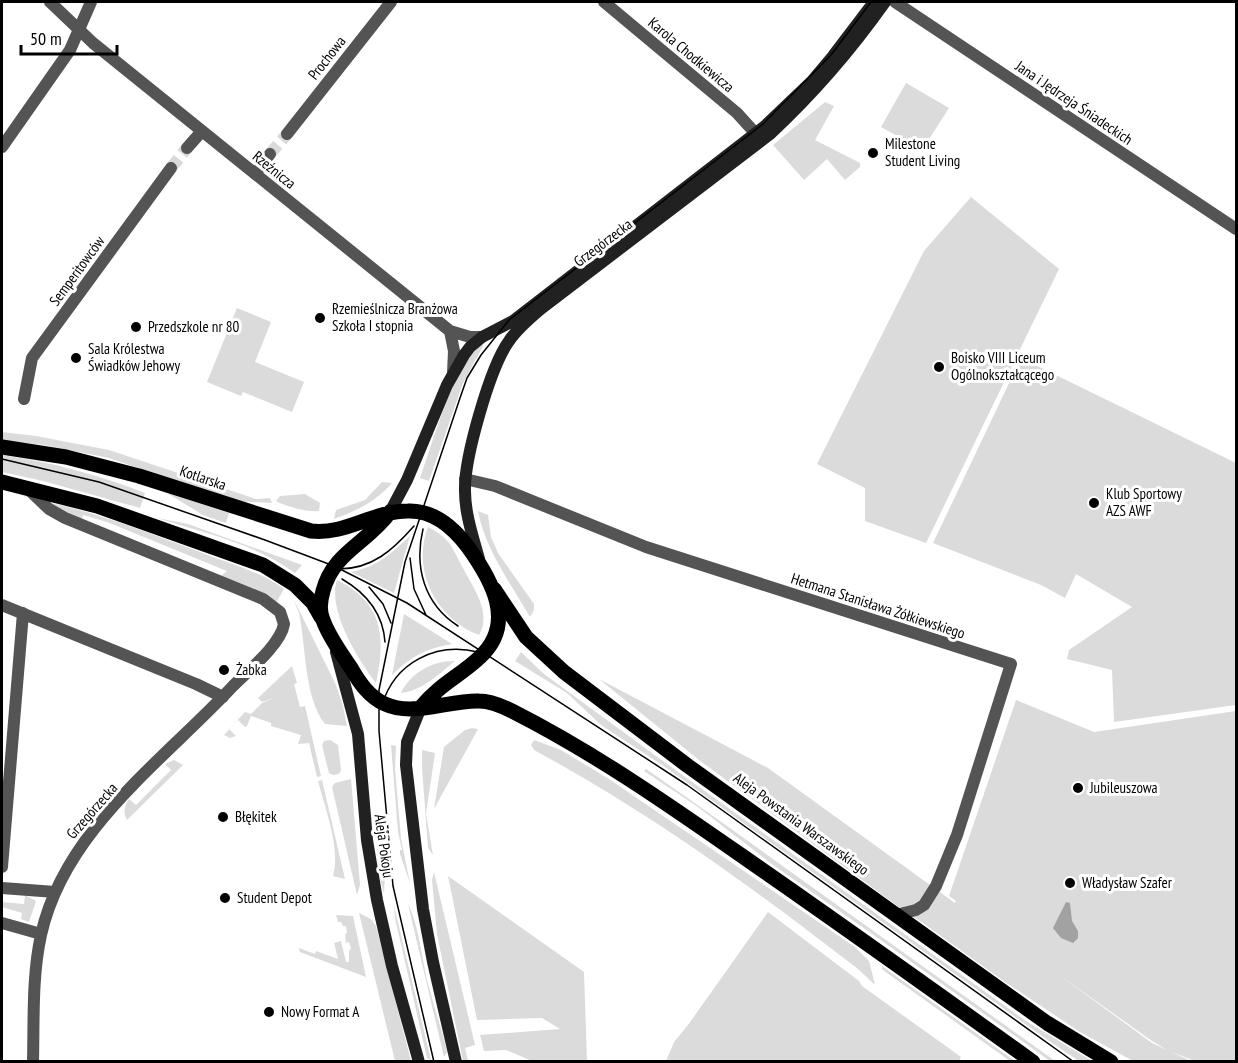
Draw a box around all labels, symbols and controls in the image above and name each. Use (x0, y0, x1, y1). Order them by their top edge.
street label: Karola Chodkiewicza (644, 13, 738, 96)
scale bar (21, 18, 117, 56)
text: 50 m (30, 27, 62, 50)
street label: Prochowa (304, 32, 350, 83)
street label: Jana i Jędrzeja Śniadeckich (1011, 56, 1136, 149)
place label: Milestone Student Living (885, 134, 960, 170)
street label: Rzeźnicza (249, 146, 300, 193)
marker: Milestone Student Living (866, 146, 880, 160)
street label: Grzegórzecka (570, 214, 636, 271)
street label: Semperitowców (45, 232, 108, 309)
place label: Rzemieślnicza Branżowa Szkoła I stopnia (332, 299, 458, 335)
marker: Rzemieślnicza Branżowa Szkoła I stopnia (313, 311, 327, 325)
place label: Przedszkole nr 80 (148, 317, 239, 336)
marker: Przedszkole nr 80 (129, 320, 143, 334)
place label: Sala Królestwa Świadków Jehowy (88, 339, 181, 375)
place label: Boisko VIII Liceum Ogólnokształcącego (951, 348, 1054, 384)
marker: Sala Królestwa Świadków Jehowy (69, 351, 83, 365)
marker: Boisko VIII Liceum Ogólnokształcącego (932, 360, 946, 374)
street label: Kotlarska (177, 461, 229, 494)
place label: Klub Sportowy AZS AWF (1106, 484, 1182, 520)
marker: Klub Sportowy AZS AWF (1087, 496, 1101, 510)
street label: Hetmana Stanisława Żółkiewskiego (789, 568, 968, 643)
place label: Żabka (236, 660, 267, 679)
marker: Żabka (217, 663, 231, 677)
street label: Aleja Powstania Warszawskiego (730, 768, 873, 879)
place label: Jubileuszowa (1089, 778, 1158, 797)
street label: Grzegórzecka (62, 779, 121, 843)
marker: Jubileuszowa (1071, 781, 1085, 795)
place label: Błękitek (235, 807, 277, 826)
marker: Błękitek (216, 810, 230, 824)
street label: Aleja Pokoju (371, 813, 398, 879)
place label: Władysław Szafer (1082, 873, 1173, 892)
marker: Władysław Szafer (1063, 876, 1077, 890)
place label: Student Depot (237, 888, 312, 907)
marker: Student Depot (218, 891, 232, 905)
place label: Nowy Format A (281, 1002, 360, 1021)
marker: Nowy Format A (262, 1005, 276, 1019)

